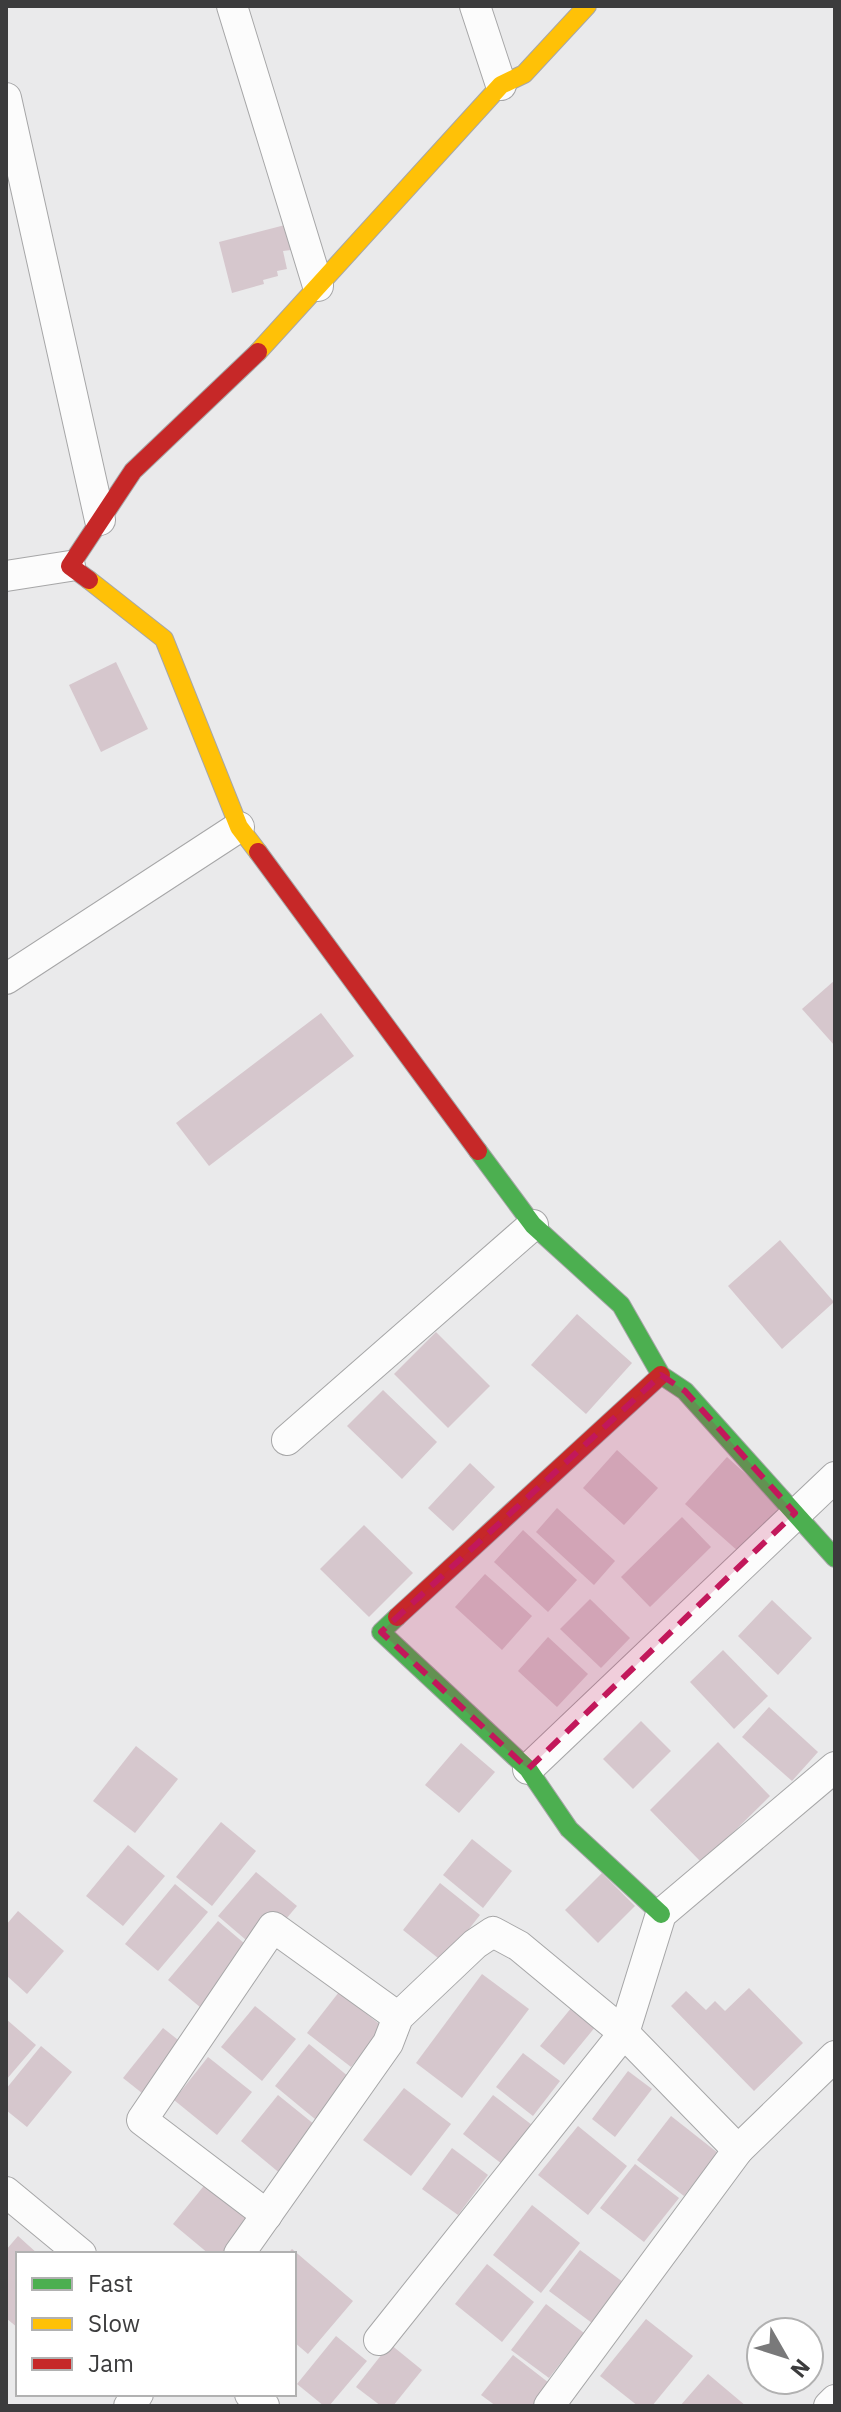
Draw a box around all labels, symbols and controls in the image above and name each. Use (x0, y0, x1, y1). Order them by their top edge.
legend (16, 2252, 296, 2396)
text: Fast (88, 2267, 133, 2299)
text: Slow (88, 2307, 140, 2339)
north arrow (745, 2316, 825, 2396)
text: Jam (88, 2347, 134, 2379)
text: N (785, 2354, 817, 2384)

